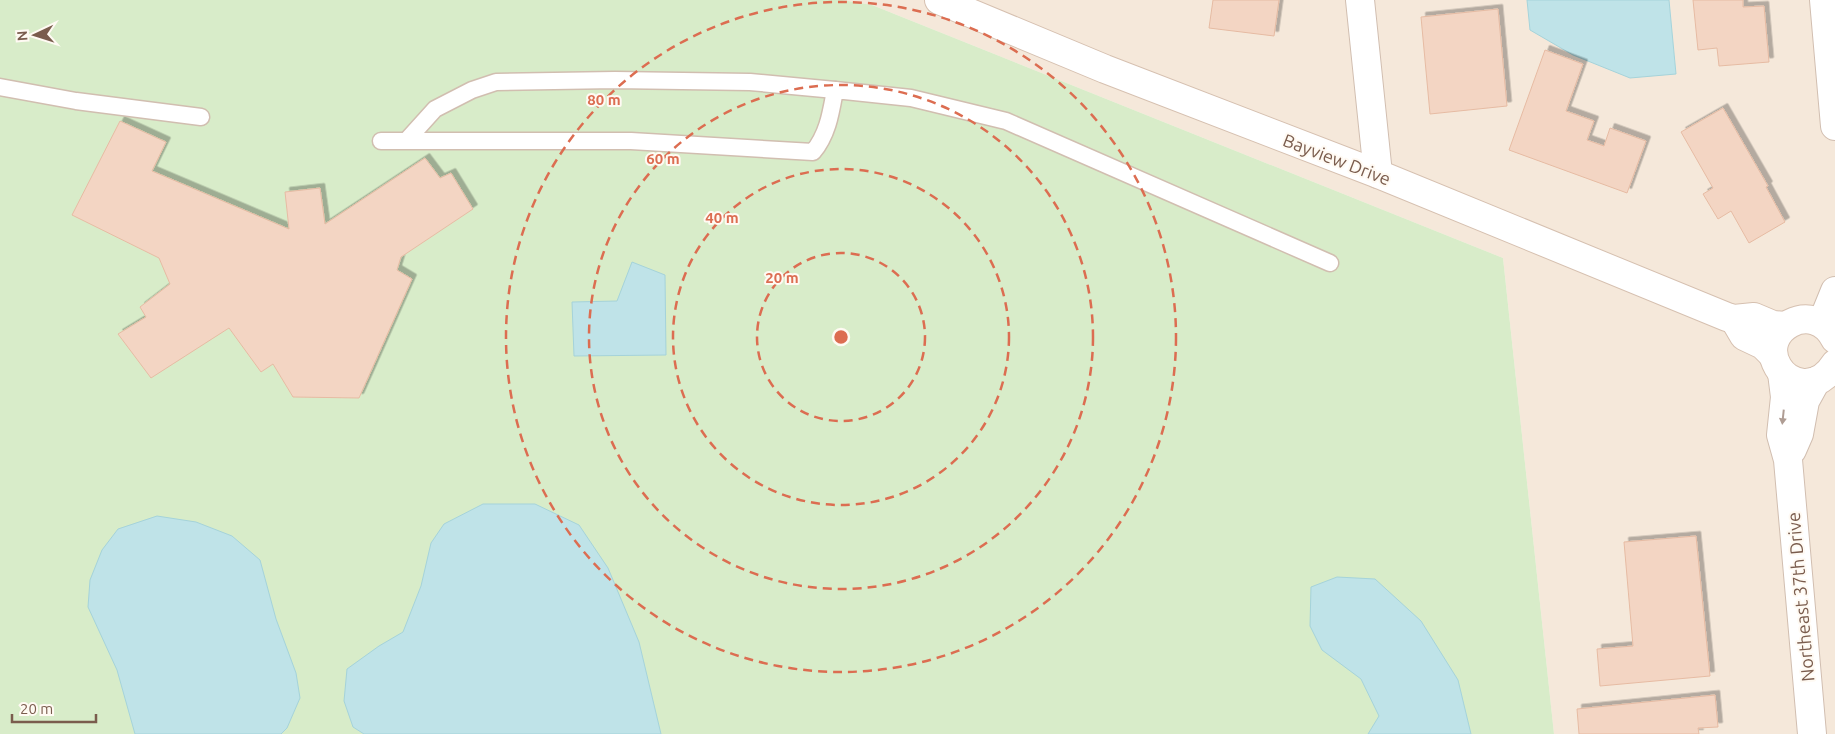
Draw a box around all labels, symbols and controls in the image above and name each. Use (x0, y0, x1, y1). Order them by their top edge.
north arrow (10, 10, 60, 60)
text: N (14, 30, 30, 42)
text: 80 m (587, 91, 621, 108)
street label: Bayview Drive (1280, 129, 1394, 189)
text: 60 m (646, 150, 680, 167)
text: 40 m (705, 209, 739, 226)
text: 20 m (765, 269, 799, 286)
centre of rings (832, 328, 850, 346)
one-way arrow (1779, 409, 1787, 425)
street label: Northeast 37th Drive (1783, 511, 1817, 683)
scale bar (12, 692, 96, 724)
text: 20 m (20, 700, 53, 717)

